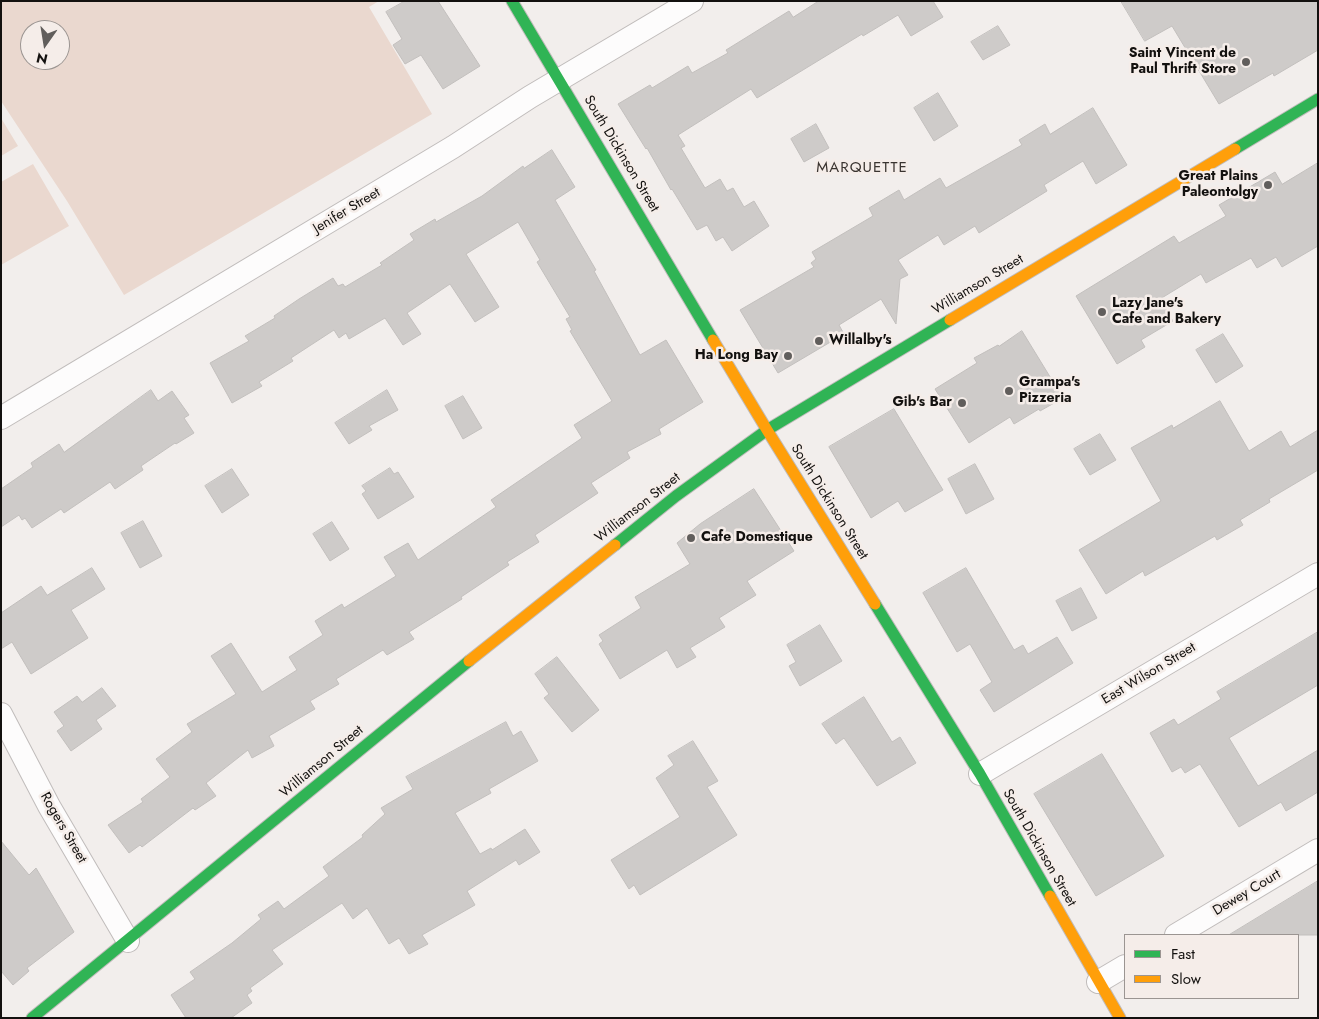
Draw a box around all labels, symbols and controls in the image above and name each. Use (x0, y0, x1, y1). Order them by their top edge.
north arrow (20, 20, 70, 70)
place label: Saint Vincent de Paul Thrift Store (1129, 46, 1236, 78)
text: N (34, 48, 50, 70)
marker: Saint Vincent de Paul Thrift Store (1240, 56, 1252, 68)
street label: South Dickinson Street (580, 93, 662, 215)
district label: MARQUETTE (815, 159, 909, 177)
place label: Great Plains Paleontolgy (1178, 169, 1258, 202)
marker: Great Plains Paleontolgy (1262, 179, 1274, 191)
street label: Jenifer Street (310, 184, 384, 238)
street label: Williamson Street (929, 251, 1027, 319)
place label: Lazy Jane's Cafe and Bakery (1112, 296, 1221, 328)
marker: Lazy Jane's Cafe and Bakery (1096, 306, 1108, 318)
place label: Willalby's (829, 333, 892, 349)
marker: Willalby's (813, 335, 825, 347)
place label: Ha Long Bay (695, 348, 778, 364)
marker: Ha Long Bay (782, 350, 794, 362)
place label: Grampa's Pizzeria (1019, 375, 1080, 408)
marker: Grampa's Pizzeria (1003, 385, 1015, 397)
place label: Gib's Bar (892, 395, 952, 411)
marker: Gib's Bar (956, 397, 968, 409)
street label: South Dickinson Street (787, 441, 871, 563)
street label: Williamson Street (592, 470, 684, 546)
place label: Cafe Domestique (701, 530, 813, 546)
marker: Cafe Domestique (685, 532, 697, 544)
street label: East Wilson Street (1099, 639, 1199, 709)
street label: Williamson Street (277, 722, 367, 802)
street label: South Dickinson Street (999, 786, 1079, 910)
street label: Rogers Street (36, 790, 90, 866)
street label: Dewey Court (1210, 866, 1284, 920)
legend (1124, 934, 1299, 999)
text: Fast (1171, 943, 1195, 965)
text: Slow (1171, 968, 1201, 990)

